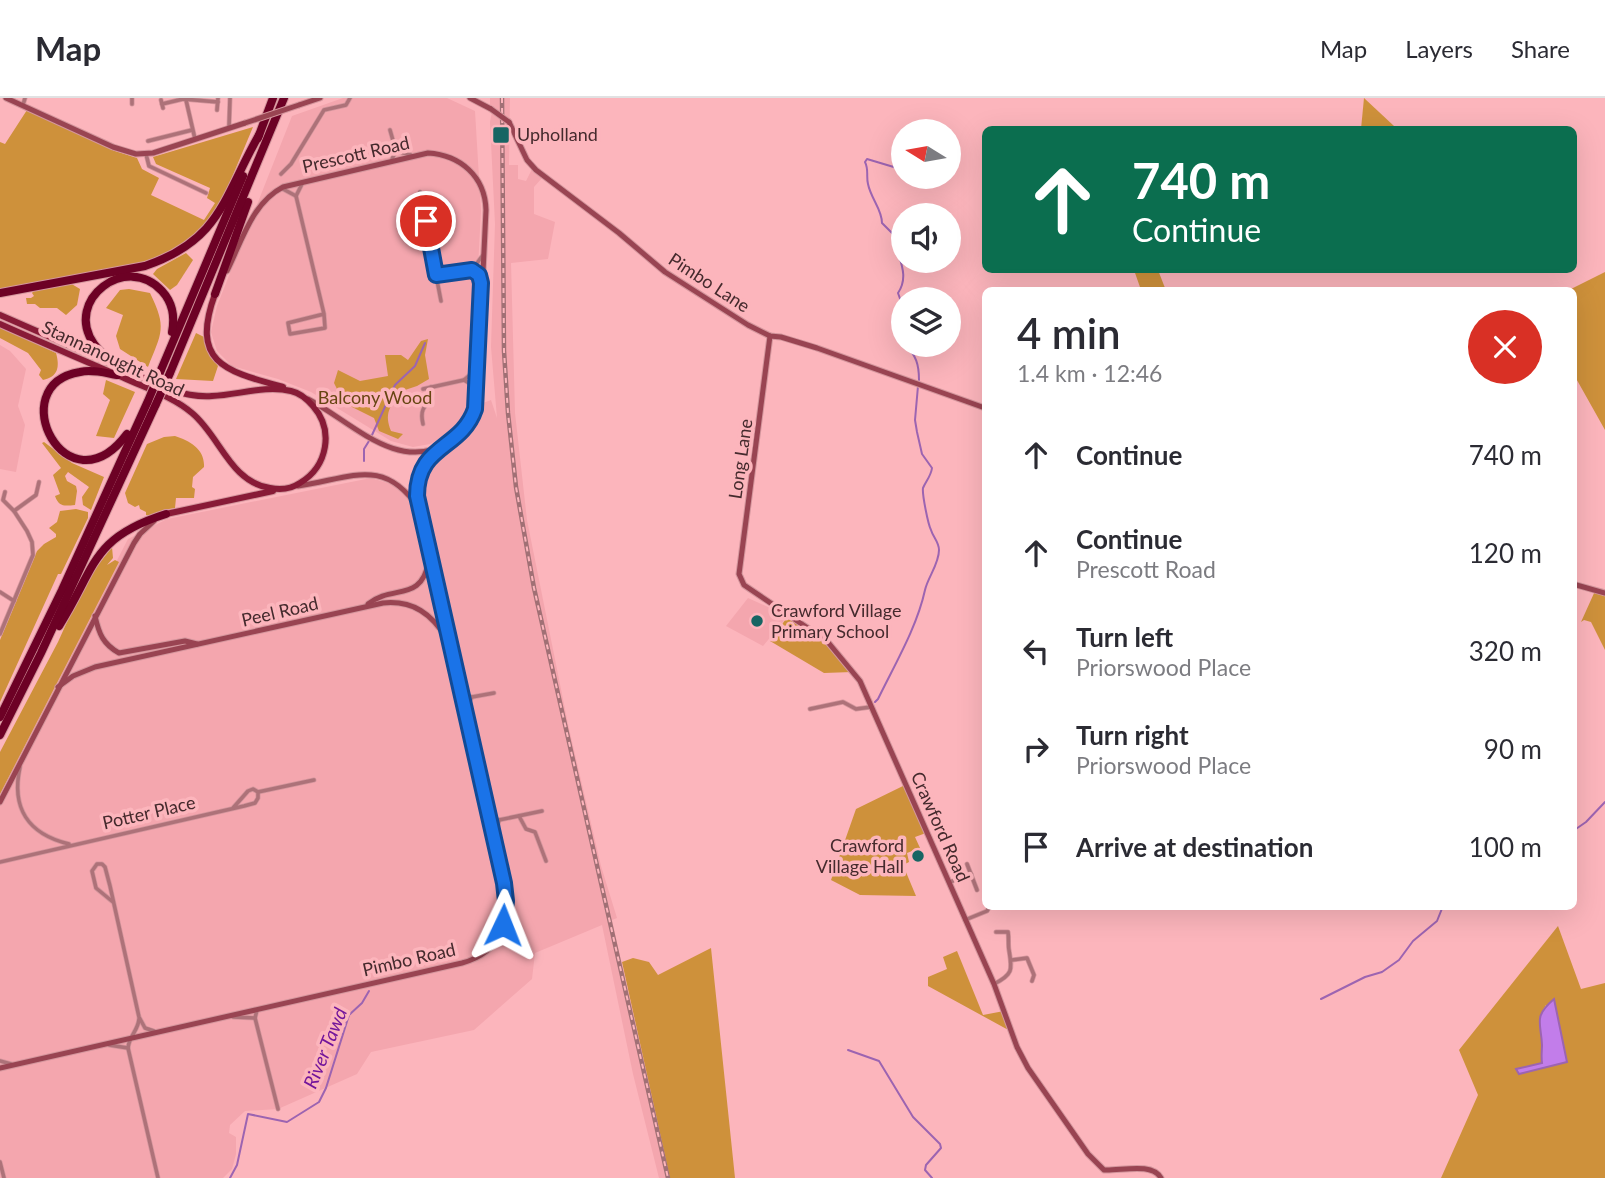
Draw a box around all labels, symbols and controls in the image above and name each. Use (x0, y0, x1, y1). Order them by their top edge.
text: Map (35, 28, 101, 68)
text: Map (1320, 34, 1367, 63)
text: Layers (1405, 34, 1473, 63)
text: Share (1511, 34, 1570, 63)
north arrow (891, 119, 961, 189)
map controls (891, 119, 961, 357)
place label: Upholland (517, 123, 598, 145)
marker: Upholland (491, 125, 511, 145)
street label: Prescott Road (300, 131, 412, 177)
text: 740 m (1132, 151, 1270, 209)
icon: ahead (1017, 154, 1108, 245)
pin (396, 191, 456, 251)
icon: arrive (407, 202, 445, 240)
button: sound (891, 203, 961, 273)
text: Continue (1132, 210, 1261, 249)
street label: Pimbo Lane (665, 248, 754, 317)
button: layers (891, 287, 961, 357)
text: 4 min (1017, 308, 1121, 358)
button: close (1468, 310, 1542, 384)
street label: Stannanought Road (39, 316, 188, 401)
text: 1.4 km · 12:46 (1017, 359, 1162, 387)
park label: Balcony Wood (318, 386, 432, 408)
street label: Long Lane (724, 417, 757, 500)
icon: ahead (1017, 436, 1055, 474)
text: Continue (1076, 439, 1182, 471)
text: 740 m (1469, 439, 1542, 471)
text: Continue (1076, 523, 1182, 555)
icon: ahead (1017, 534, 1055, 572)
text: 120 m (1469, 537, 1542, 569)
text: Prescott Road (1076, 555, 1216, 583)
street label: Peel Road (239, 592, 320, 631)
place label: Crawford Village Primary School (771, 599, 902, 642)
marker: Crawford Village Primary School (749, 613, 765, 629)
text: Turn left (1076, 621, 1173, 653)
icon: left (1017, 632, 1055, 670)
text: 320 m (1469, 635, 1542, 667)
text: Priorswood Place (1076, 653, 1251, 681)
text: Turn right (1076, 719, 1189, 751)
icon: right (1017, 730, 1055, 768)
text: 90 m (1484, 733, 1542, 765)
text: Priorswood Place (1076, 751, 1251, 779)
street label: Crawford Road (907, 768, 975, 885)
street label: Potter Place (100, 791, 197, 833)
icon: arrive (1017, 828, 1055, 866)
text: Arrive at destination (1076, 831, 1313, 863)
text: 100 m (1469, 831, 1542, 863)
place label: Crawford Village Hall (816, 834, 904, 877)
marker: Crawford Village Hall (910, 848, 926, 864)
position arrow (466, 888, 540, 962)
street label: Pimbo Road (360, 938, 457, 980)
water label: River Tawd (298, 1004, 351, 1091)

